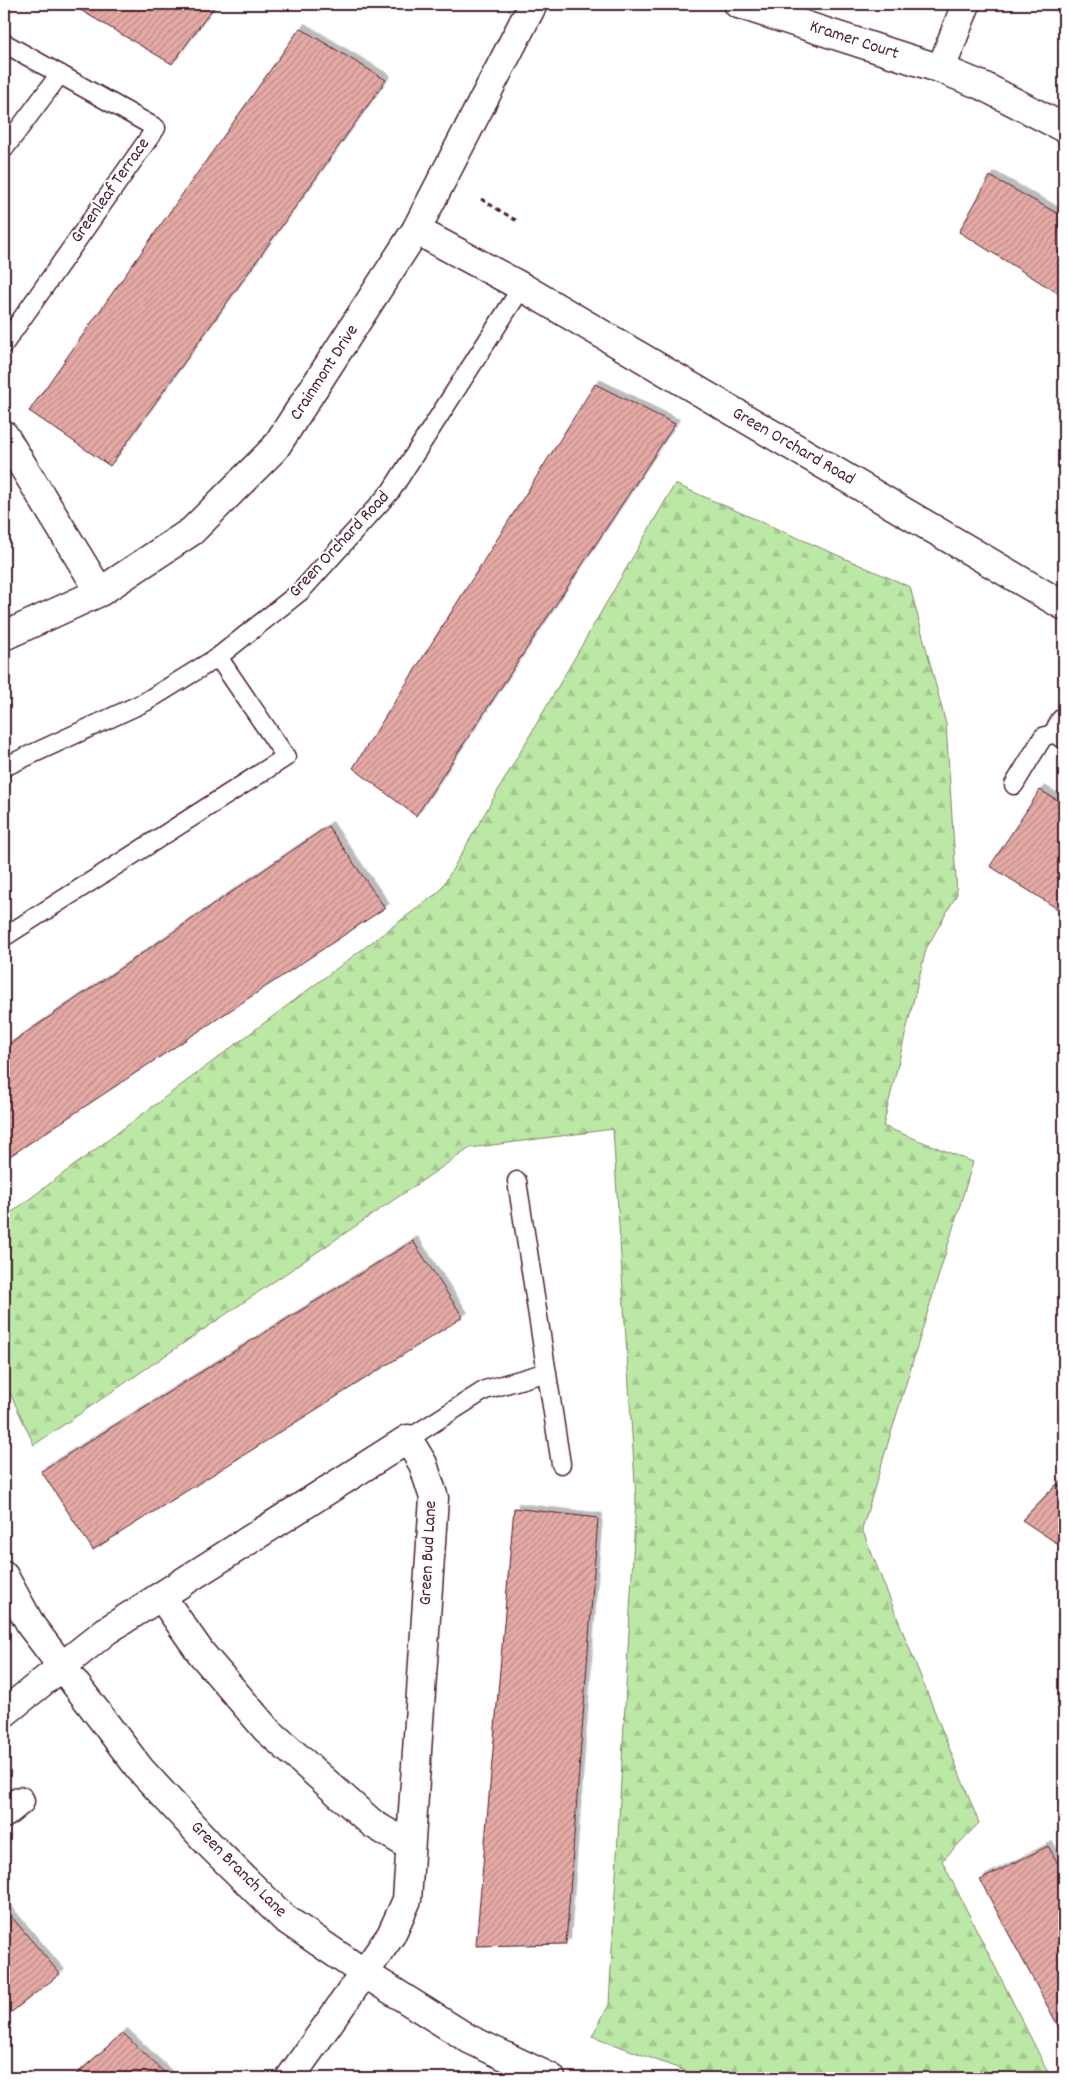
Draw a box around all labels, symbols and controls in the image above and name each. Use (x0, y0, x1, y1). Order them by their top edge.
street label: Kramer Court (806, 15, 902, 67)
street label: Greenleaf Terrace (65, 133, 157, 249)
street label: Crainmont Drive (285, 320, 365, 426)
street label: Green Orchard Road (727, 402, 859, 492)
street label: Green Orchard Road (284, 486, 396, 604)
street label: Green Bud Lane (414, 1500, 444, 1606)
street label: Green Branch Lane (184, 1816, 292, 1924)

